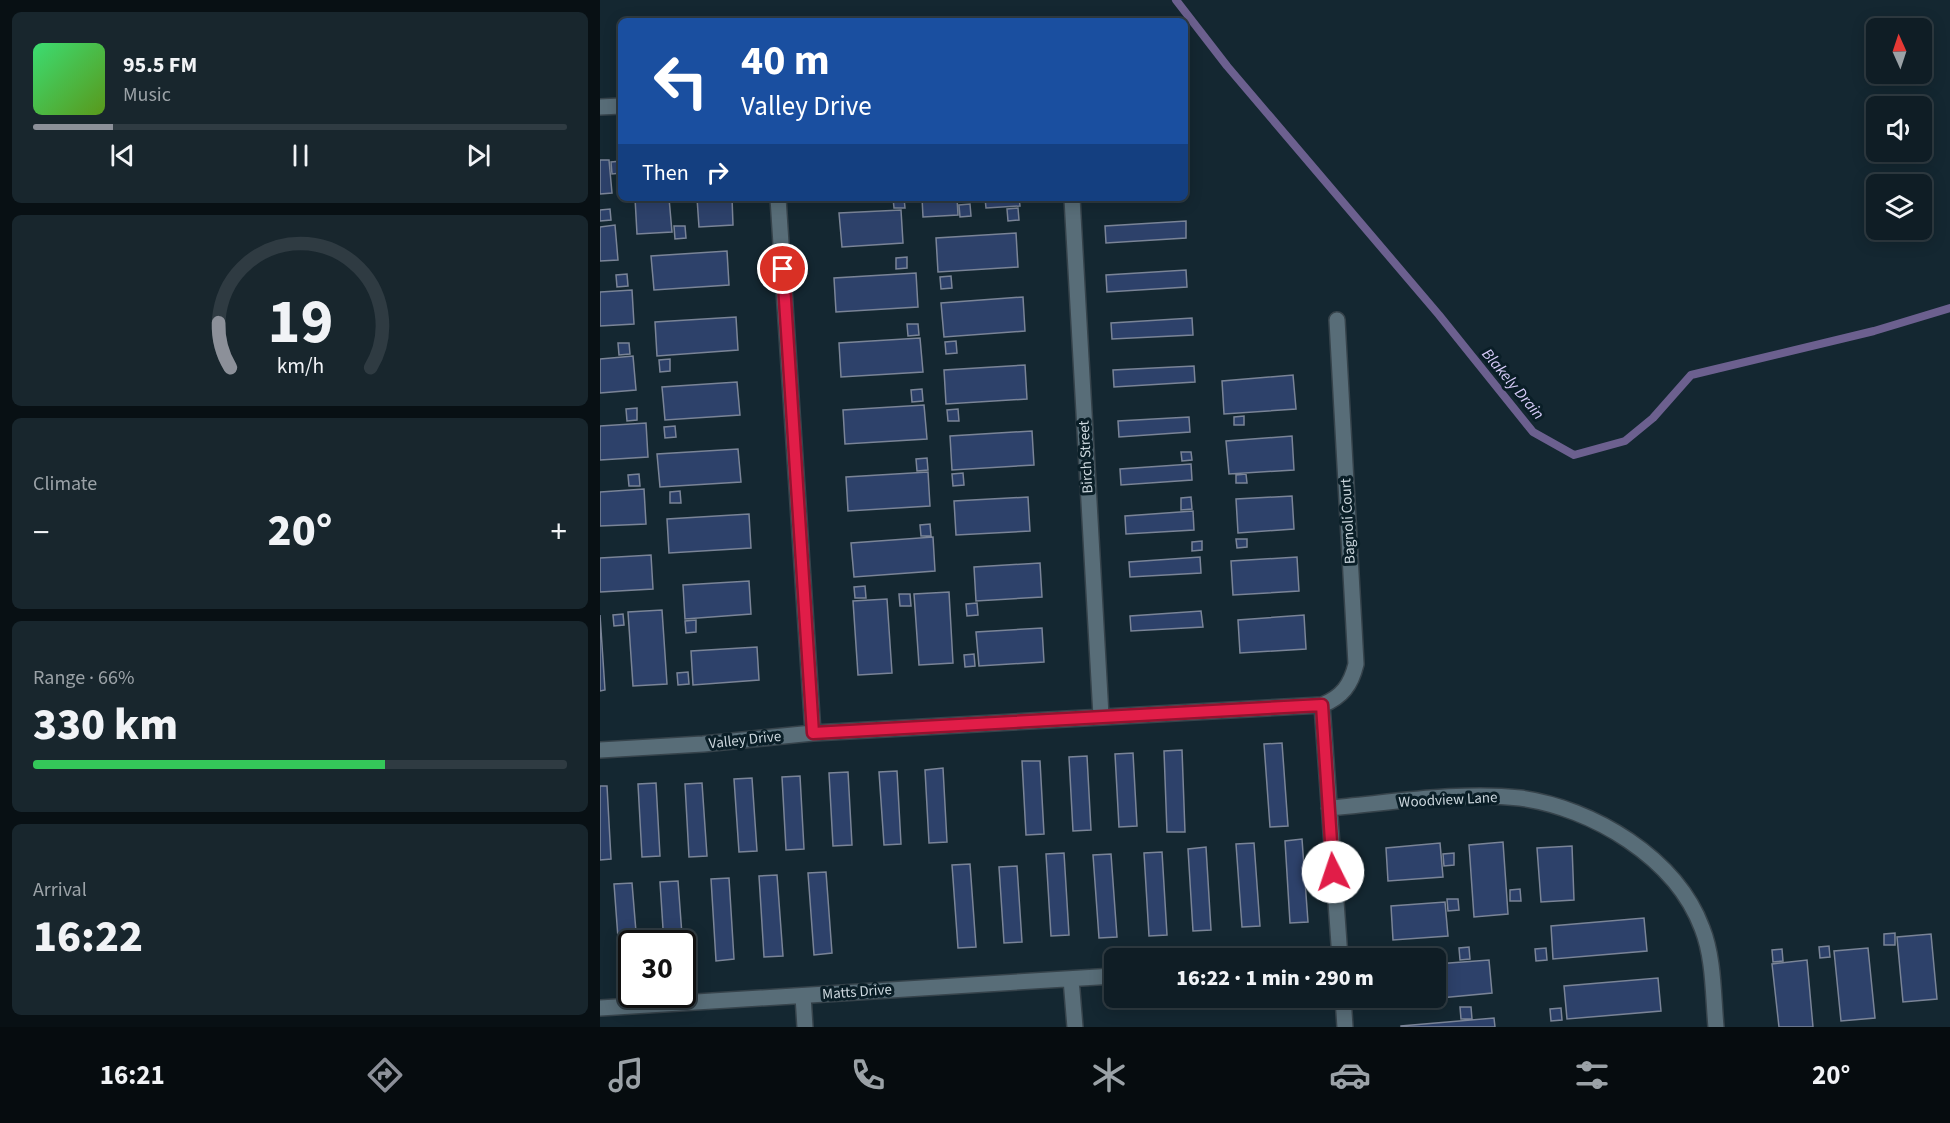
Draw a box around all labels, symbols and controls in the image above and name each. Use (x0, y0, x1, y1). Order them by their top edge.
north arrow (1866, 18, 1932, 84)
map controls (1866, 18, 1932, 240)
text: 40 m (741, 31, 830, 91)
icon: left (642, 42, 720, 120)
text: 95.5 FM (123, 49, 197, 81)
text: Music (123, 81, 171, 109)
text: Valley Drive (741, 87, 872, 126)
button: sound (1866, 96, 1932, 162)
icon: previous (106, 139, 139, 172)
icon: pause (284, 139, 317, 172)
icon: next (462, 139, 495, 172)
icon: right (701, 156, 734, 189)
text: Then (642, 157, 689, 189)
button: layers (1866, 174, 1932, 240)
pin (757, 243, 808, 294)
icon: arrive (766, 252, 799, 285)
text: 19 (267, 278, 333, 367)
water label: Blakely Drain (1477, 344, 1549, 424)
text: km/h (276, 351, 324, 382)
street label: Birch Street (1074, 420, 1098, 494)
text: Climate (33, 470, 97, 498)
street label: Bagnoli Court (1335, 478, 1361, 564)
text: 20° (268, 499, 332, 563)
text: − (33, 509, 49, 556)
text: + (551, 509, 567, 556)
text: Range · 66% (33, 664, 134, 692)
text: 330 km (33, 693, 178, 757)
street label: Valley Drive (708, 726, 782, 754)
street label: Woodview Lane (1398, 787, 1498, 813)
position arrow (1301, 840, 1365, 904)
text: Arrival (33, 876, 87, 904)
text: 16:22 (33, 905, 143, 969)
speed limit sign: 30 (618, 930, 696, 1008)
text: 16:22 · 1 min · 290 m (1176, 962, 1374, 994)
street label: Matts Drive (821, 979, 893, 1005)
icon: directions (364, 1054, 406, 1096)
icon: music (605, 1054, 647, 1096)
icon: phone (847, 1054, 889, 1096)
icon: climate (1088, 1054, 1130, 1096)
icon: car (1329, 1054, 1371, 1096)
icon: filters (1571, 1054, 1613, 1096)
text: 16:21 (100, 1056, 165, 1095)
text: 20° (1812, 1056, 1850, 1095)

